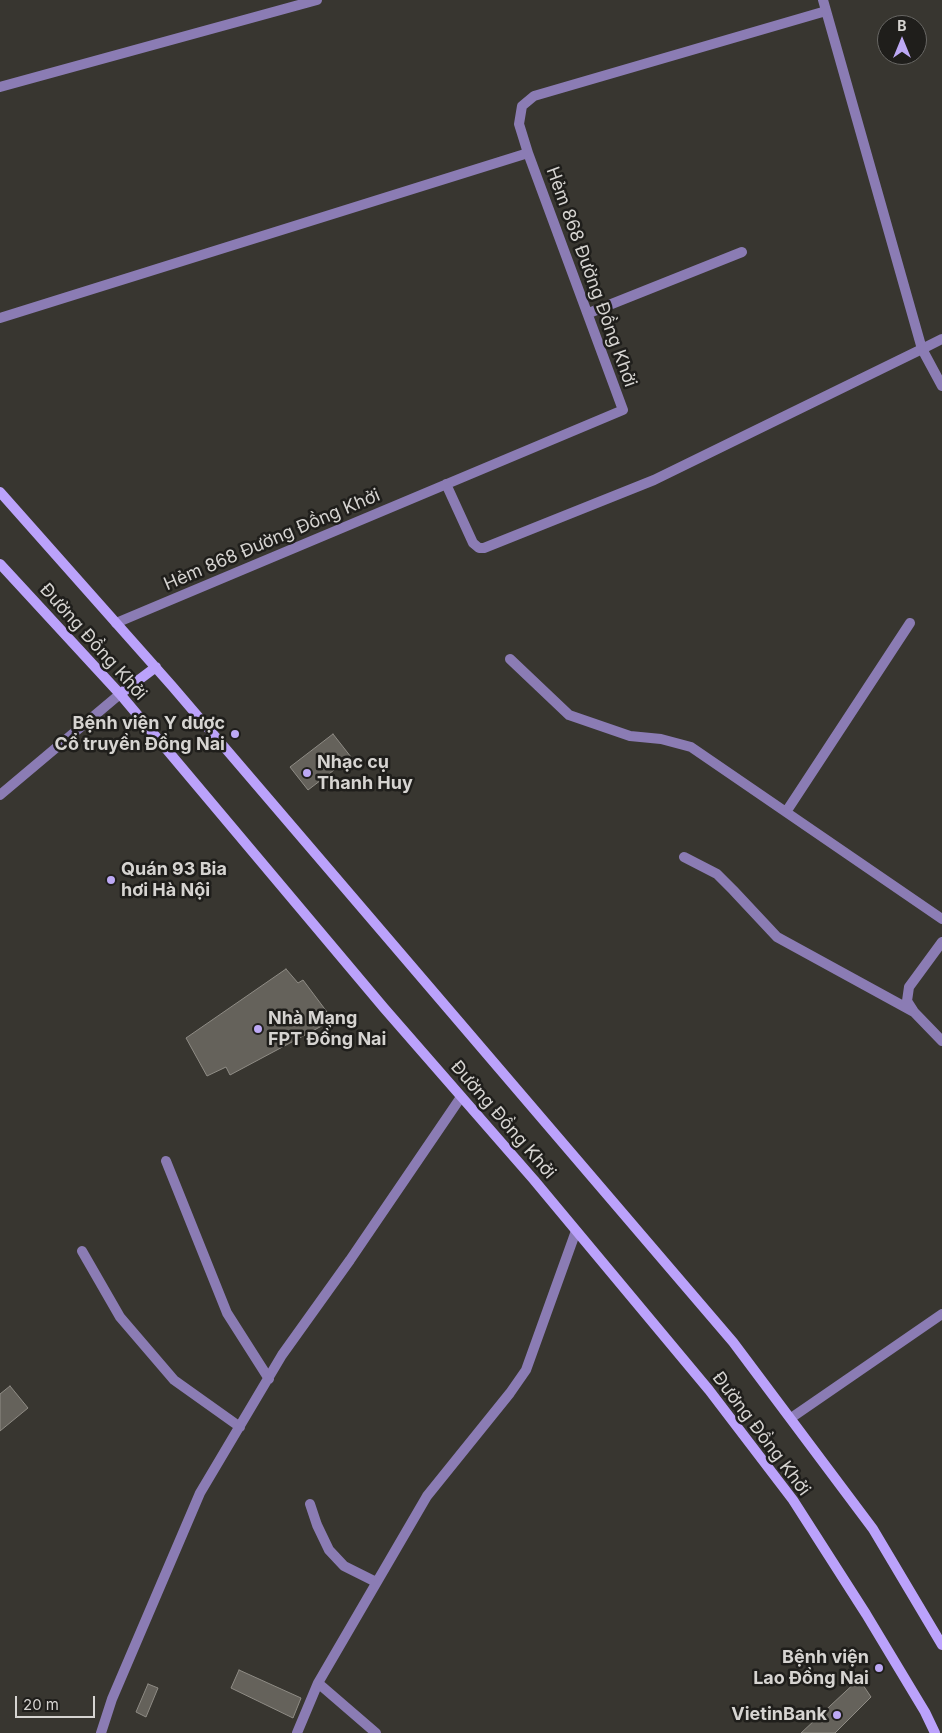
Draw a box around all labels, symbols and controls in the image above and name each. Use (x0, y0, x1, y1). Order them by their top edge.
north arrow (877, 15, 927, 65)
text: B (897, 17, 907, 34)
street label: Hẻm 868 Đường Đồng Khởi (541, 164, 641, 390)
street label: Hẻm 868 Đường Đồng Khởi (161, 485, 383, 595)
street label: Đường Đồng Khởi (35, 579, 151, 705)
place label: Bệnh viện Y dược Cổ truyền Đồng Nai (55, 713, 225, 756)
marker: Bệnh viện Y dược Cổ truyền Đồng Nai (229, 728, 241, 740)
place label: Nhạc cụ Thanh Huy (317, 752, 413, 794)
marker: Nhạc cụ Thanh Huy (301, 767, 313, 779)
place label: Quán 93 Bia hơi Hà Nội (121, 859, 227, 902)
marker: Quán 93 Bia hơi Hà Nội (105, 874, 117, 886)
place label: Nhà Mạng FPT Đồng Nai (268, 1008, 386, 1050)
marker: Nhà Mạng FPT Đồng Nai (252, 1023, 264, 1035)
street label: Đường Đồng Khởi (446, 1057, 560, 1183)
street label: Đường Đồng Khởi (707, 1368, 815, 1500)
place label: Bệnh viện Lao Đồng Nai (753, 1647, 869, 1690)
marker: Bệnh viện Lao Đồng Nai (873, 1662, 885, 1674)
scale bar (18, 1686, 98, 1718)
text: 20 m (23, 1695, 59, 1714)
place label: VietinBank (731, 1704, 827, 1726)
marker: VietinBank (831, 1709, 843, 1721)

